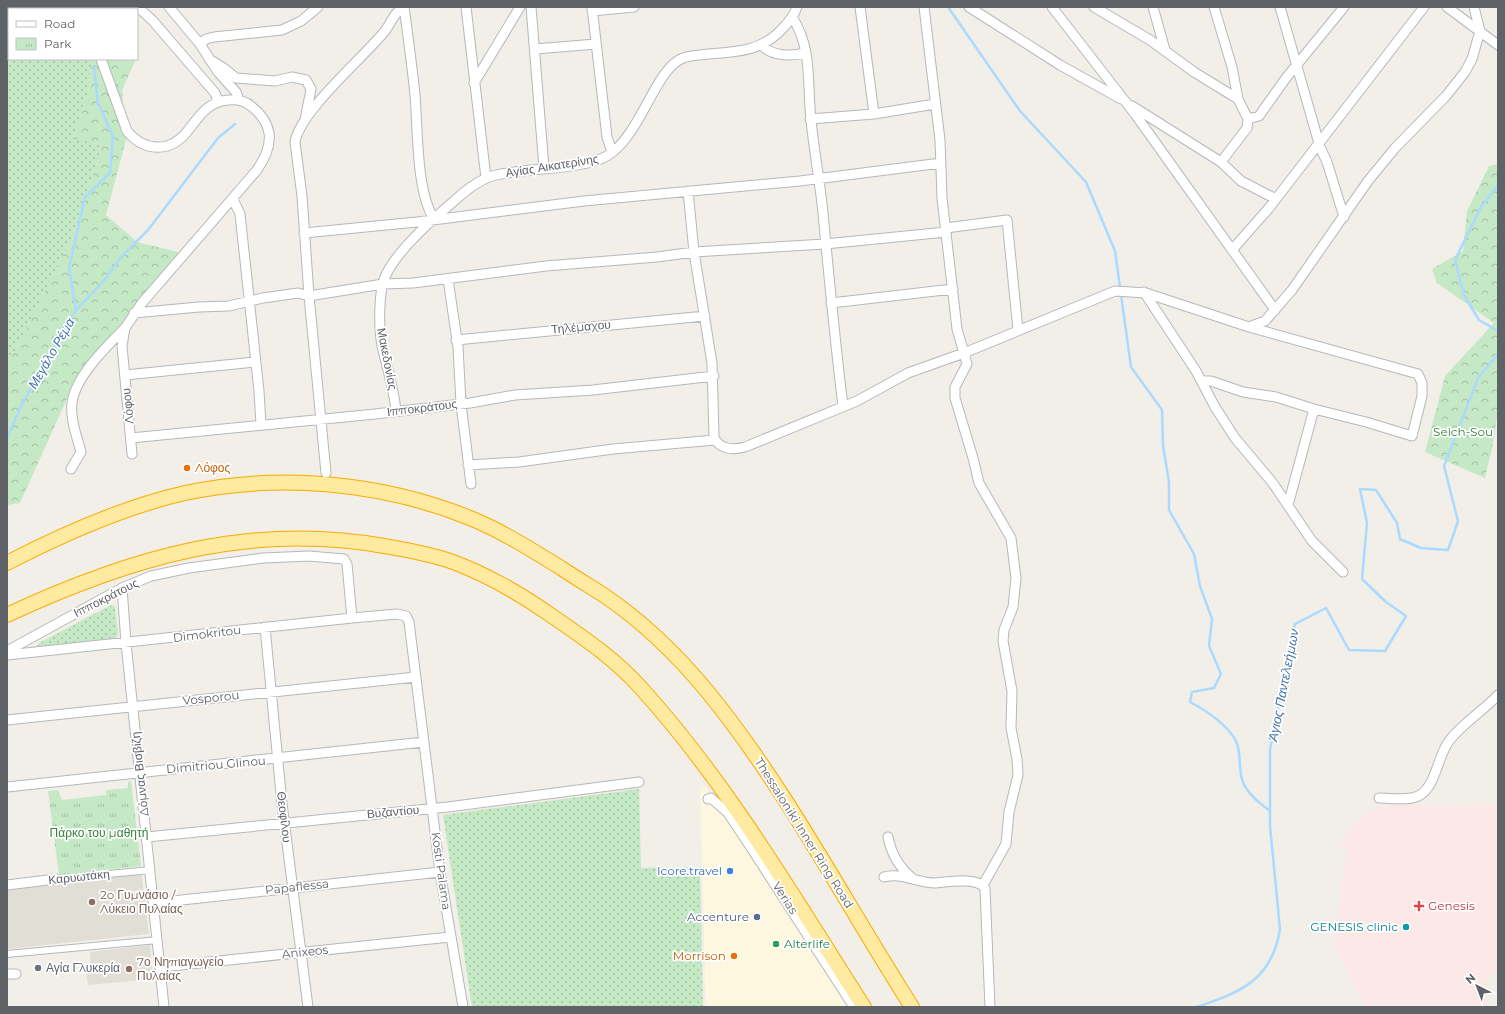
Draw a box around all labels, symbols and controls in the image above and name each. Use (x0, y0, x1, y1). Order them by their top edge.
legend (8, 8, 138, 60)
text: Road (44, 16, 75, 31)
text: Park (44, 36, 72, 51)
street label: Αγίας Αικατερίνης (504, 151, 600, 180)
water label: Μεγάλο Ρέμα (24, 314, 78, 391)
street label: Τηλέμαχου (551, 316, 611, 337)
street label: Μακεδονίας (374, 327, 401, 391)
street label: Λόφου (118, 387, 137, 425)
street label: Ιπποκράτους (386, 396, 458, 419)
park label: Seich-Sou (1433, 424, 1493, 439)
place label: Λόφος (195, 460, 231, 475)
marker: Λόφος (182, 463, 192, 473)
street label: Ιπποκράτους (71, 575, 141, 620)
street label: Dimokritou (172, 622, 242, 645)
water label: Άγιος Παντελεήμων (1264, 627, 1302, 744)
street label: Vosporou (182, 687, 240, 708)
street label: Δόμνας Βισβίζη (128, 731, 151, 817)
street label: Dimitriou Glinou (166, 753, 266, 776)
street label: Thessaloniki Inner Ring Road (752, 755, 857, 911)
street label: Θεοφίλου (274, 790, 295, 843)
street label: Βυζαντίου (366, 802, 420, 821)
park label: Πάρκο του μαθητή (50, 825, 148, 840)
street label: Kosti Palama (429, 831, 454, 911)
place label: Icore.travel (657, 863, 722, 878)
street label: Καρυωτάκη (48, 866, 110, 887)
marker: Icore.travel (725, 866, 735, 876)
street label: Papaflessa (264, 876, 330, 897)
street label: Verias (769, 879, 802, 917)
place label: 2o Γυμνάσιο / Λύκειο Πυλαίας (100, 887, 183, 916)
marker: 2o Γυμνάσιο / Λύκειο Πυλαίας (87, 897, 97, 907)
place label: Genesis (1428, 898, 1475, 913)
marker: Genesis (1413, 900, 1425, 912)
place label: Accenture (687, 909, 749, 924)
marker: Accenture (752, 912, 762, 922)
place label: GENESIS clinic (1310, 919, 1398, 934)
marker: GENESIS clinic (1401, 922, 1411, 932)
place label: Alterlife (784, 936, 830, 951)
marker: Alterlife (771, 939, 781, 949)
street label: Anixeos (281, 942, 329, 961)
place label: Morrison (673, 948, 726, 963)
marker: Morrison (729, 951, 739, 961)
place label: 7ο Νηπιαγωγείο Πυλαίας (137, 954, 224, 983)
place label: Αγία Γλυκερία (46, 960, 120, 975)
marker: Αγία Γλυκερία (33, 963, 43, 973)
marker: 7ο Νηπιαγωγείο Πυλαίας (124, 964, 134, 974)
north arrow (1457, 966, 1497, 1006)
text: N (1462, 970, 1478, 987)

